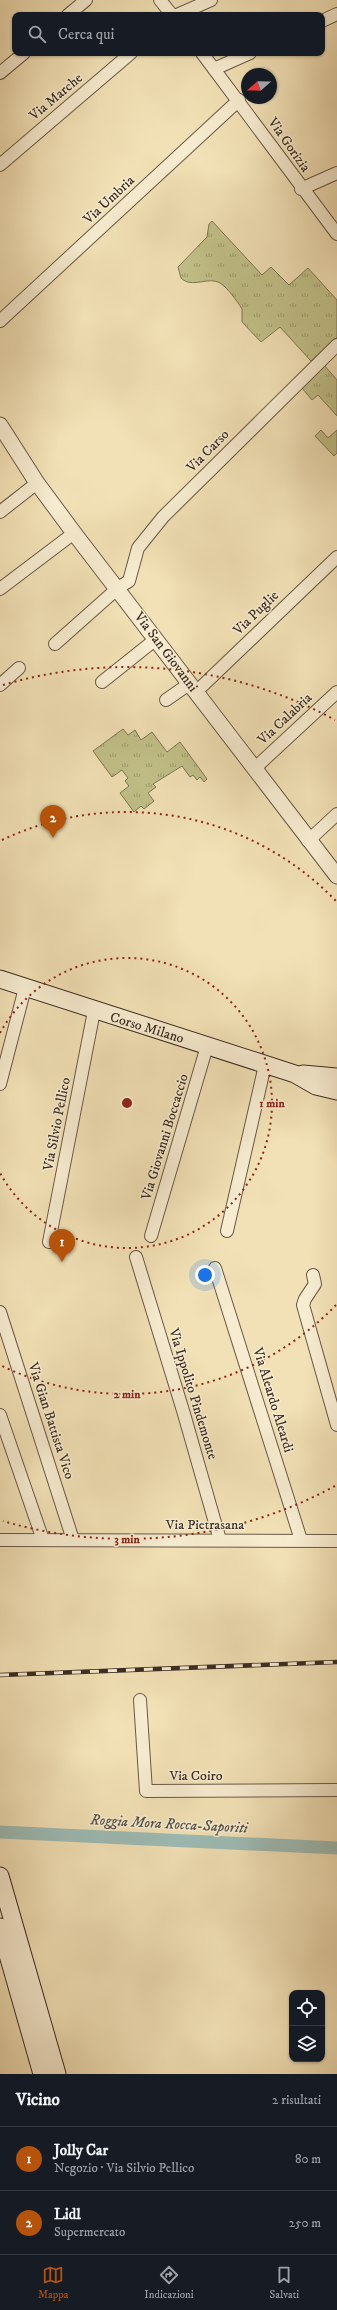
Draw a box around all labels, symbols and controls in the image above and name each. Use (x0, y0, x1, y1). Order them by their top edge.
search box (12, 12, 325, 56)
icon: search (26, 23, 48, 45)
text: Cerca qui (58, 25, 114, 44)
north arrow (241, 68, 277, 104)
street label: Via Marche (25, 69, 87, 125)
street label: Via Gorizia (263, 113, 314, 176)
street label: Via Umbria (79, 172, 138, 229)
street label: Via Carso (182, 426, 233, 477)
street label: Via Puglie (229, 587, 283, 640)
street label: Via San Giovanni (129, 608, 202, 696)
street label: Via Calabria (253, 689, 316, 749)
pin: 2 (40, 805, 66, 838)
street label: Corso Milano (108, 1008, 186, 1048)
street label: Via Giovanni Boccaccio (137, 1072, 193, 1203)
street label: Via Silvio Pellico (39, 1076, 75, 1173)
centre of rings (120, 1096, 134, 1110)
text: 1 min (259, 1096, 285, 1111)
pin: 1 (49, 1229, 75, 1262)
your location (195, 1265, 215, 1285)
street label: Via Ippolito Pindemonte (164, 1325, 222, 1462)
street label: Via Aleardo Aleardi (248, 1344, 298, 1455)
street label: Via Gian Battista Vico (23, 1359, 78, 1482)
text: 2 min (114, 1387, 141, 1402)
street label: Via Pietrasana (165, 1516, 244, 1534)
text: 3 min (114, 1532, 140, 1547)
street label: Via Coiro (168, 1767, 223, 1785)
water label: Roggia Mora Rocca-Saporiti (89, 1810, 249, 1838)
map controls (289, 1990, 325, 2062)
button: locate (289, 1990, 325, 2026)
button: layers (289, 2026, 325, 2062)
text: Vicino (16, 2089, 60, 2111)
text: 2 risultati (272, 2092, 321, 2108)
text: Jolly Car (54, 2141, 108, 2160)
text: 1 (27, 2151, 31, 2167)
text: 80 m (295, 2151, 321, 2167)
text: Negozio · Via Silvio Pellico (54, 2160, 194, 2176)
text: Lidl (54, 2205, 81, 2224)
text: 2 (26, 2215, 32, 2231)
text: 250 m (289, 2215, 321, 2231)
text: Supermercato (54, 2224, 125, 2240)
tab: Mappa (38, 2264, 68, 2302)
tab: Indicazioni (144, 2264, 194, 2302)
tab: Salvati (270, 2264, 299, 2302)

